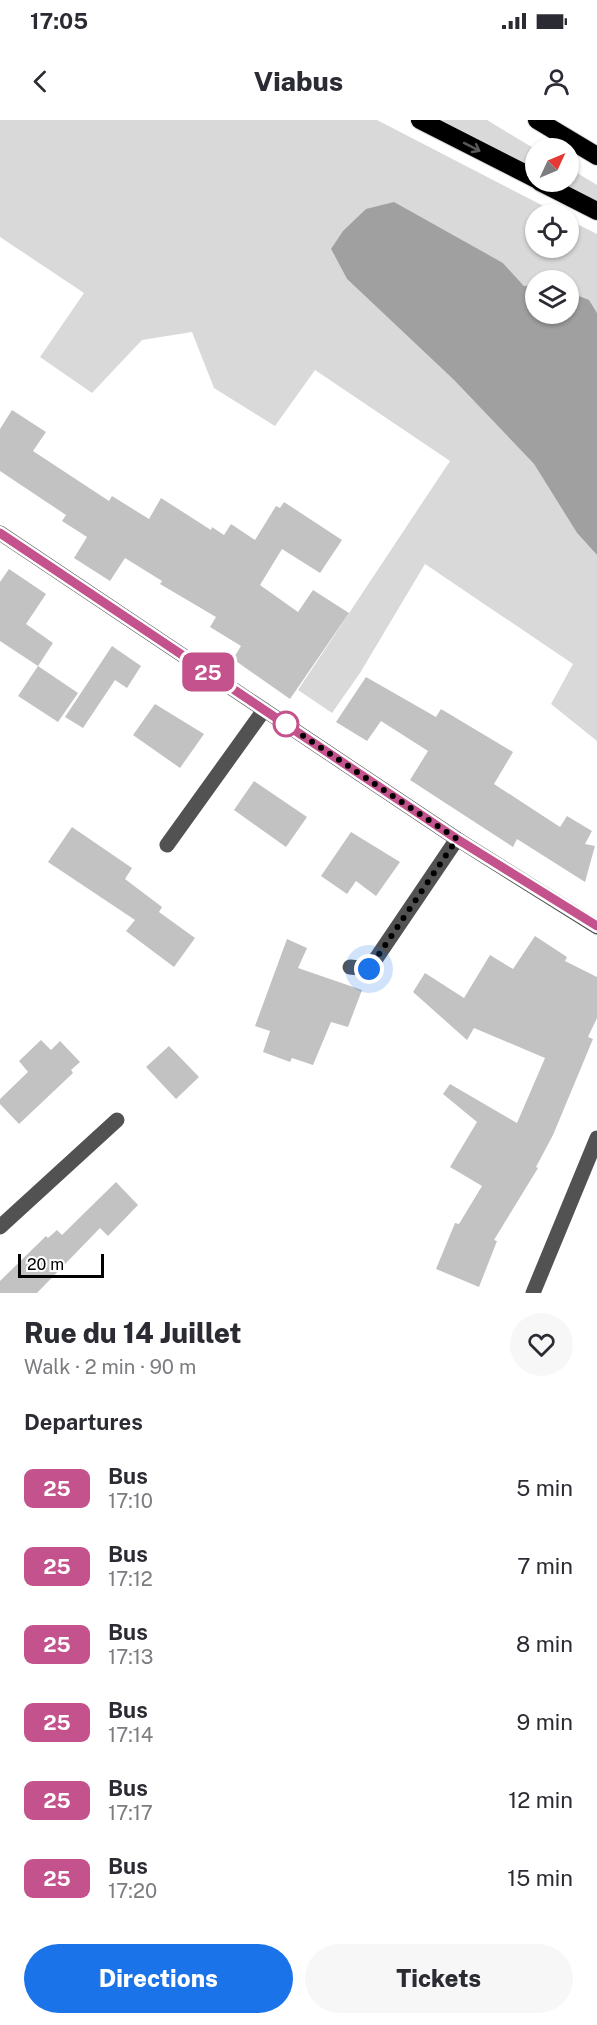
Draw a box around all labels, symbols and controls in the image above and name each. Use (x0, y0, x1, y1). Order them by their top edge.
text: 17:05 (30, 8, 88, 34)
icon: back (24, 65, 57, 98)
text: Viabus (254, 65, 343, 97)
icon: person (540, 65, 573, 98)
north arrow (525, 138, 579, 192)
map controls (525, 138, 579, 324)
one-way arrow (463, 141, 481, 153)
button: locate (525, 204, 579, 258)
button: layers (525, 270, 579, 324)
line badge: 25 (181, 652, 235, 692)
text: 25 (194, 660, 222, 685)
unlabelled marker (273, 711, 299, 737)
your location (354, 954, 384, 984)
scale bar (18, 1251, 104, 1278)
text: 20 m (27, 1255, 64, 1274)
button: heart (510, 1313, 573, 1376)
text: Rue du 14 Juillet (24, 1316, 242, 1349)
text: Walk · 2 min · 90 m (24, 1355, 196, 1379)
text: Departures (24, 1409, 143, 1435)
text: Bus (108, 1463, 148, 1489)
text: 5 min (516, 1475, 573, 1501)
text: 25 (43, 1476, 71, 1501)
text: 17:10 (108, 1489, 153, 1513)
text: Bus (108, 1541, 148, 1567)
text: 7 min (517, 1553, 573, 1579)
text: 25 (43, 1554, 71, 1579)
text: 17:12 (108, 1567, 153, 1591)
text: Bus (108, 1619, 148, 1645)
text: 8 min (516, 1631, 573, 1657)
text: 25 (43, 1632, 71, 1657)
text: 17:13 (108, 1645, 153, 1669)
text: Bus (108, 1697, 148, 1723)
text: 9 min (517, 1709, 573, 1735)
text: 25 (43, 1710, 71, 1735)
text: 17:14 (108, 1723, 153, 1747)
text: Bus (108, 1775, 148, 1801)
text: 12 min (508, 1787, 573, 1813)
text: 25 (43, 1788, 71, 1813)
text: 17:17 (108, 1801, 153, 1825)
text: Bus (108, 1853, 148, 1879)
text: 15 min (507, 1865, 573, 1891)
text: 25 (43, 1866, 71, 1891)
text: 17:20 (108, 1879, 157, 1903)
button: Directions (24, 1944, 293, 2013)
button: Tickets (305, 1944, 573, 2013)

